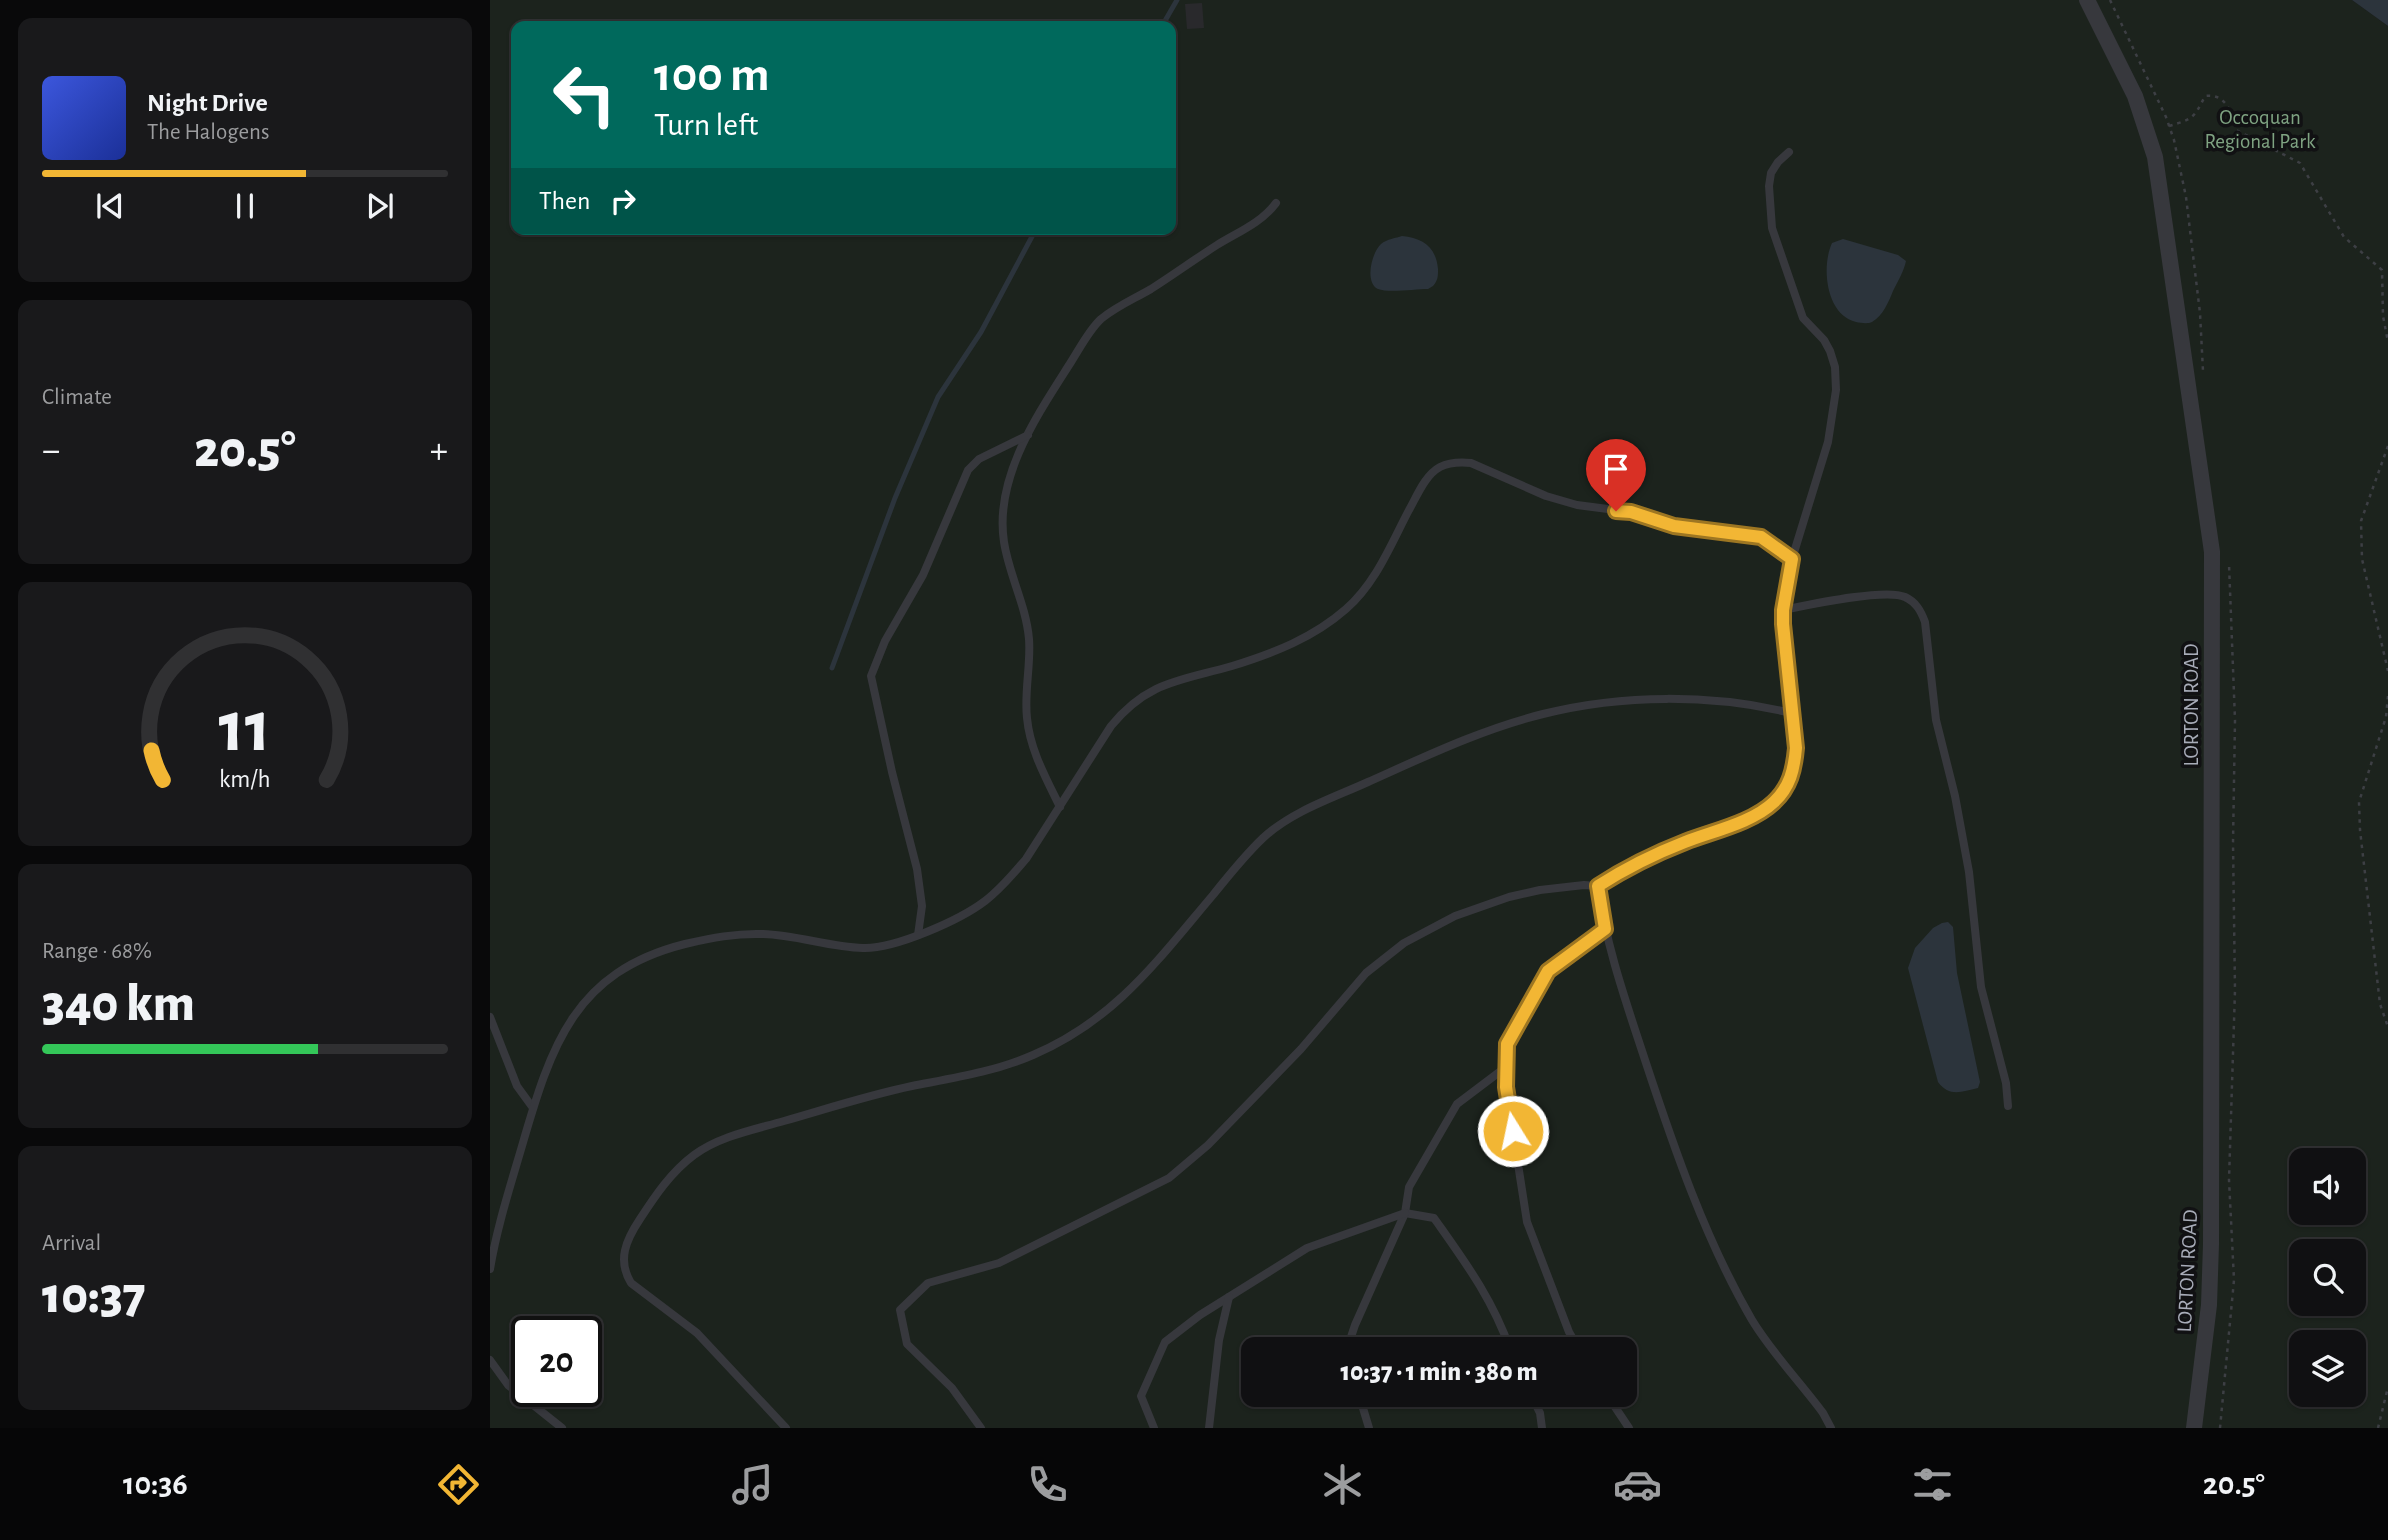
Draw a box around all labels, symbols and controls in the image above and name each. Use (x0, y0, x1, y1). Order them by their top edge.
icon: left (539, 49, 630, 140)
text: 100 m (654, 51, 770, 100)
text: Night Drive (147, 90, 268, 116)
park label: Occoquan Regional Park (2204, 107, 2316, 152)
text: Turn left (654, 109, 758, 141)
text: The Halogens (147, 121, 269, 144)
icon: right (604, 182, 642, 220)
icon: previous (91, 187, 129, 225)
icon: pause (226, 187, 264, 225)
icon: next (361, 187, 399, 225)
text: Then (539, 188, 590, 214)
text: Climate (42, 386, 112, 409)
text: 20.5° (194, 424, 296, 476)
text: − (42, 432, 60, 470)
text: + (430, 432, 448, 470)
pin (1586, 439, 1646, 511)
icon: arrive (1597, 450, 1635, 488)
street label: LORTON ROAD (2181, 644, 2202, 767)
text: 11 (219, 692, 271, 765)
text: km/h (219, 767, 271, 792)
text: Range · 68% (42, 940, 152, 963)
text: 340 km (42, 978, 195, 1030)
position arrow (1476, 1094, 1550, 1168)
map controls (2289, 1148, 2366, 1407)
button: sound (2289, 1148, 2366, 1225)
street label: LORTON ROAD (2174, 1209, 2201, 1333)
text: Arrival (42, 1232, 101, 1255)
button: search (2289, 1239, 2366, 1316)
text: 10:37 (42, 1270, 146, 1322)
speed limit sign: 20 (511, 1316, 602, 1407)
button: layers (2289, 1330, 2366, 1407)
text: 10:37 · 1 min · 380 m (1341, 1359, 1537, 1385)
icon: directions (434, 1460, 483, 1509)
icon: music (728, 1460, 777, 1509)
icon: phone (1023, 1460, 1072, 1509)
icon: climate (1318, 1460, 1367, 1509)
icon: car (1613, 1460, 1662, 1509)
icon: filters (1908, 1460, 1957, 1509)
text: 10:36 (123, 1468, 188, 1500)
text: 20.5° (2203, 1468, 2265, 1500)

